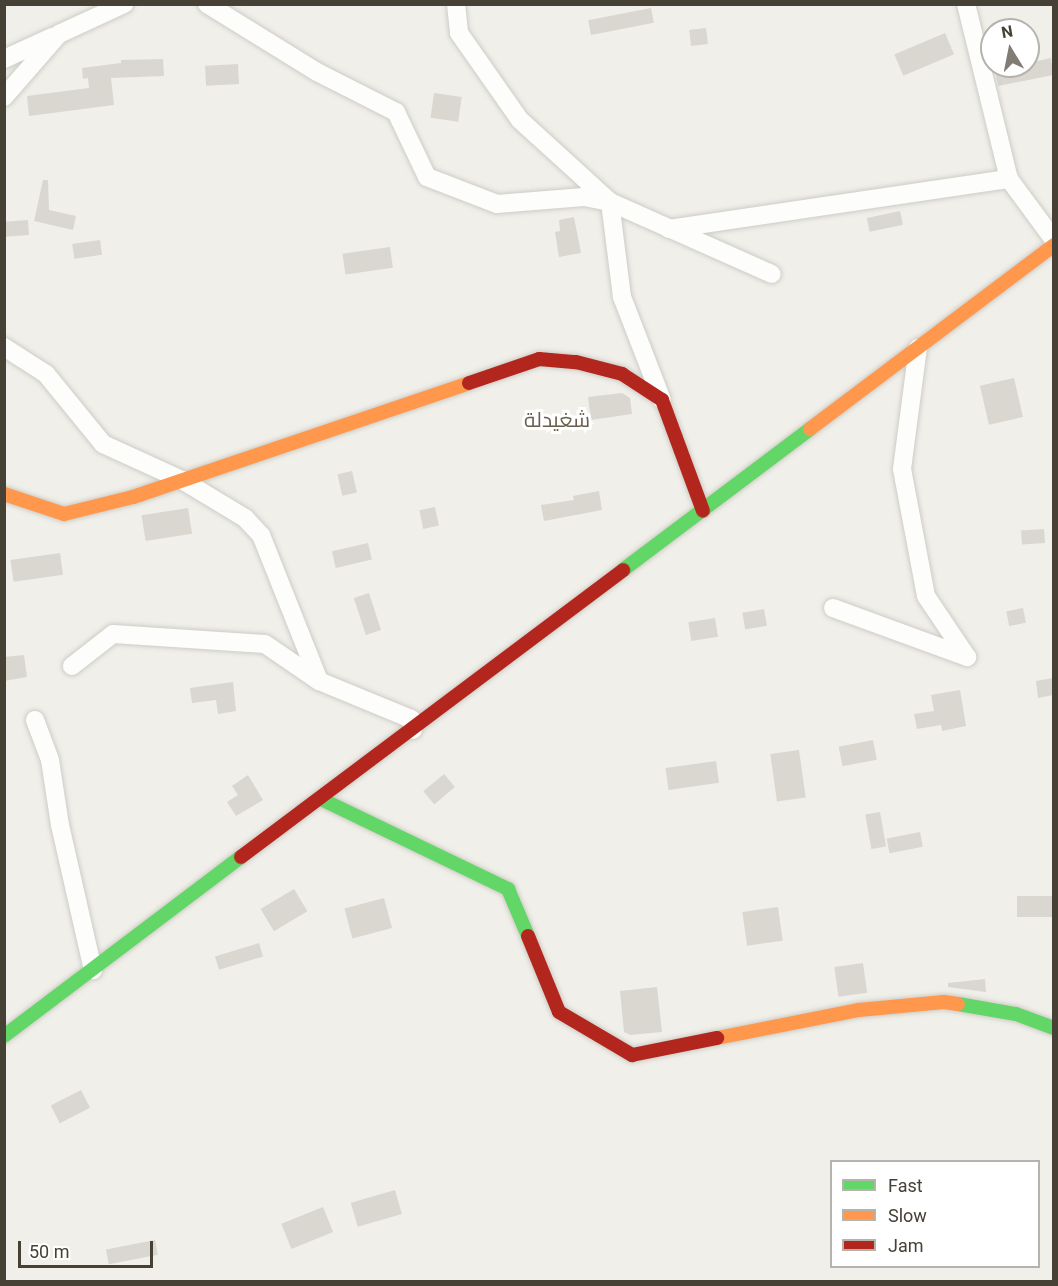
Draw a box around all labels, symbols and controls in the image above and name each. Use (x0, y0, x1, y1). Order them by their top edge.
north arrow (980, 18, 1040, 78)
text: N (1000, 21, 1014, 42)
district label: شغيدلة (524, 407, 590, 433)
legend (830, 1160, 1040, 1268)
text: Fast (888, 1175, 923, 1196)
text: Slow (888, 1205, 927, 1226)
scale bar (21, 1229, 156, 1267)
text: Jam (888, 1235, 924, 1256)
text: 50 m (29, 1241, 69, 1262)

